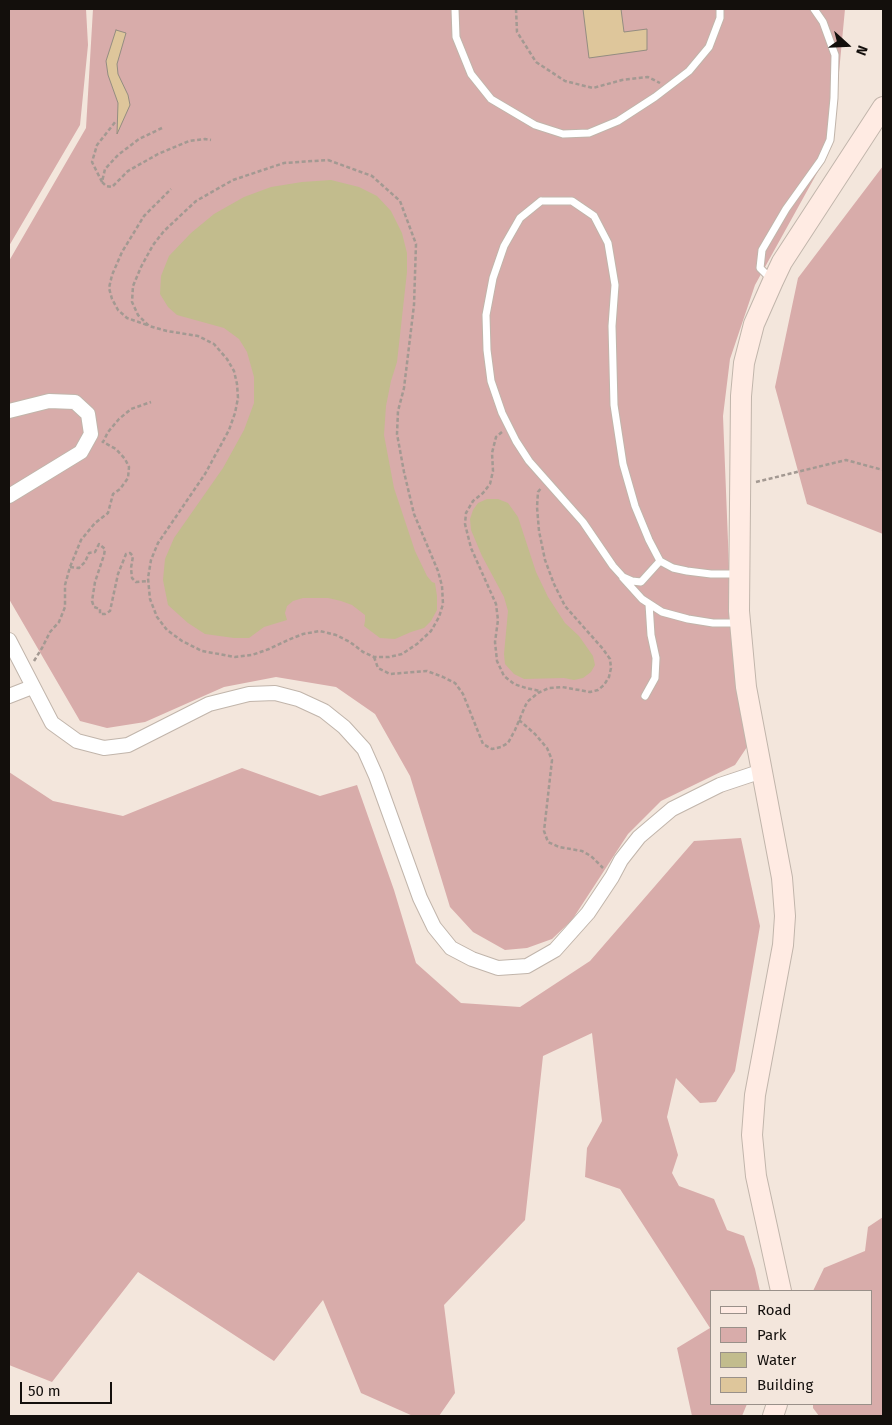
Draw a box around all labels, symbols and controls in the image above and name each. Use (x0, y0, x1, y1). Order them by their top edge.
north arrow (822, 20, 872, 70)
text: N (852, 43, 871, 58)
legend (710, 1290, 872, 1405)
text: Road (757, 1301, 792, 1319)
text: Park (757, 1326, 787, 1344)
text: Water (757, 1351, 796, 1369)
scale bar (22, 1372, 115, 1404)
text: Building (757, 1376, 813, 1394)
text: 50 m (28, 1382, 61, 1400)

